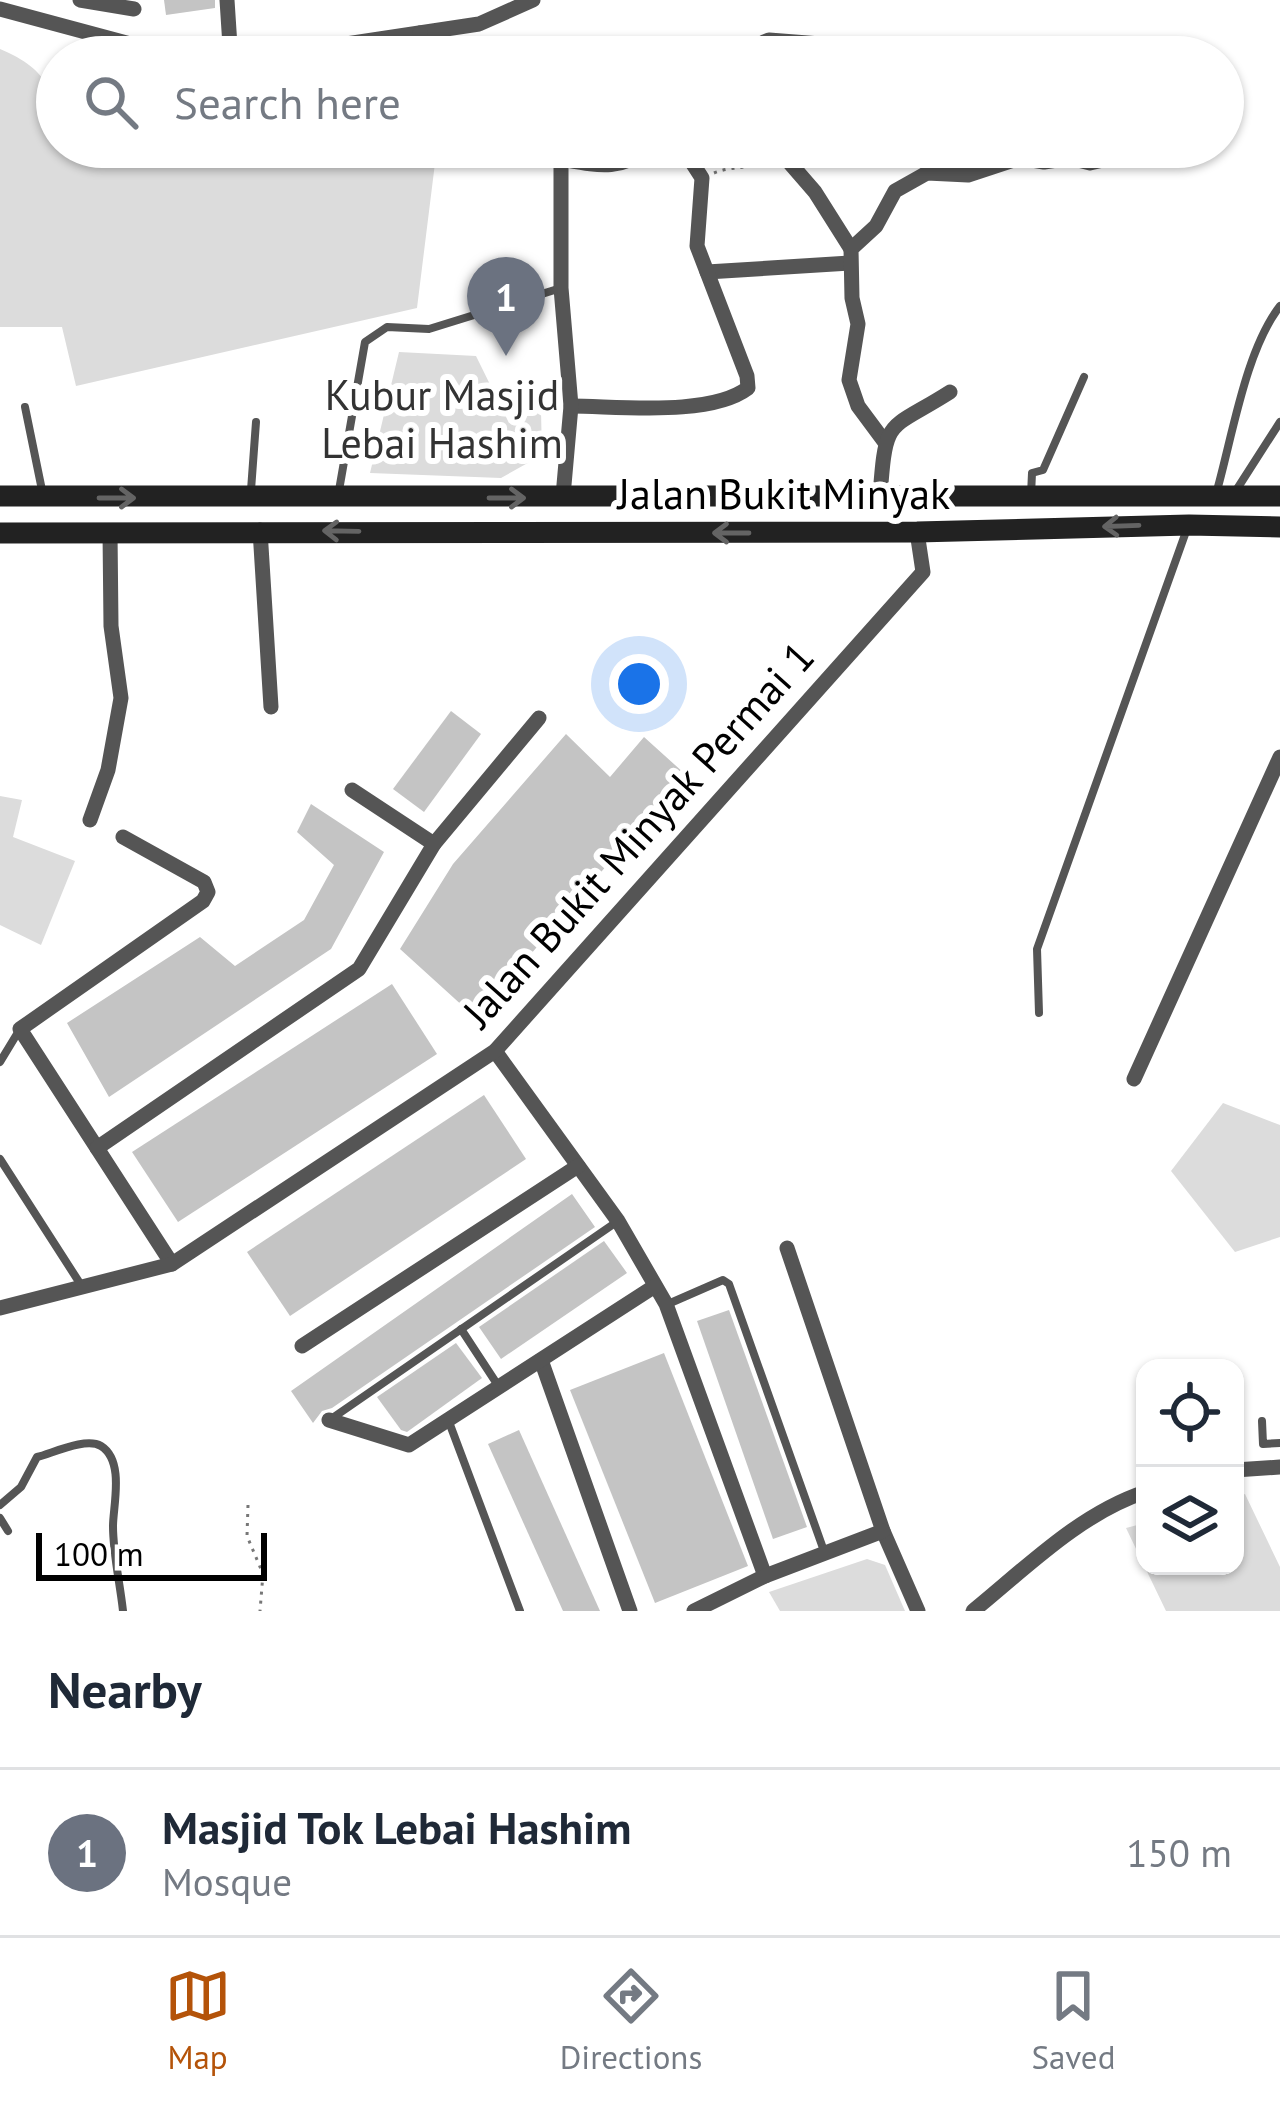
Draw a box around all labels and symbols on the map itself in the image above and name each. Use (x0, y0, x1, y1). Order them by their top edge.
pin: 1 (467, 257, 545, 356)
park label: Kubur Masjid Lebai Hashim (321, 367, 563, 470)
street label: Jalan Bukit Minyak (616, 466, 950, 521)
one-way arrow (97, 487, 136, 509)
one-way arrow (487, 487, 526, 510)
one-way arrow (1102, 515, 1141, 538)
one-way arrow (322, 520, 361, 542)
one-way arrow (712, 522, 751, 544)
street label: Jalan Bukit Minyak Permai 1 (449, 630, 826, 1040)
your location (609, 654, 669, 714)
scale bar (36, 1527, 267, 1580)

